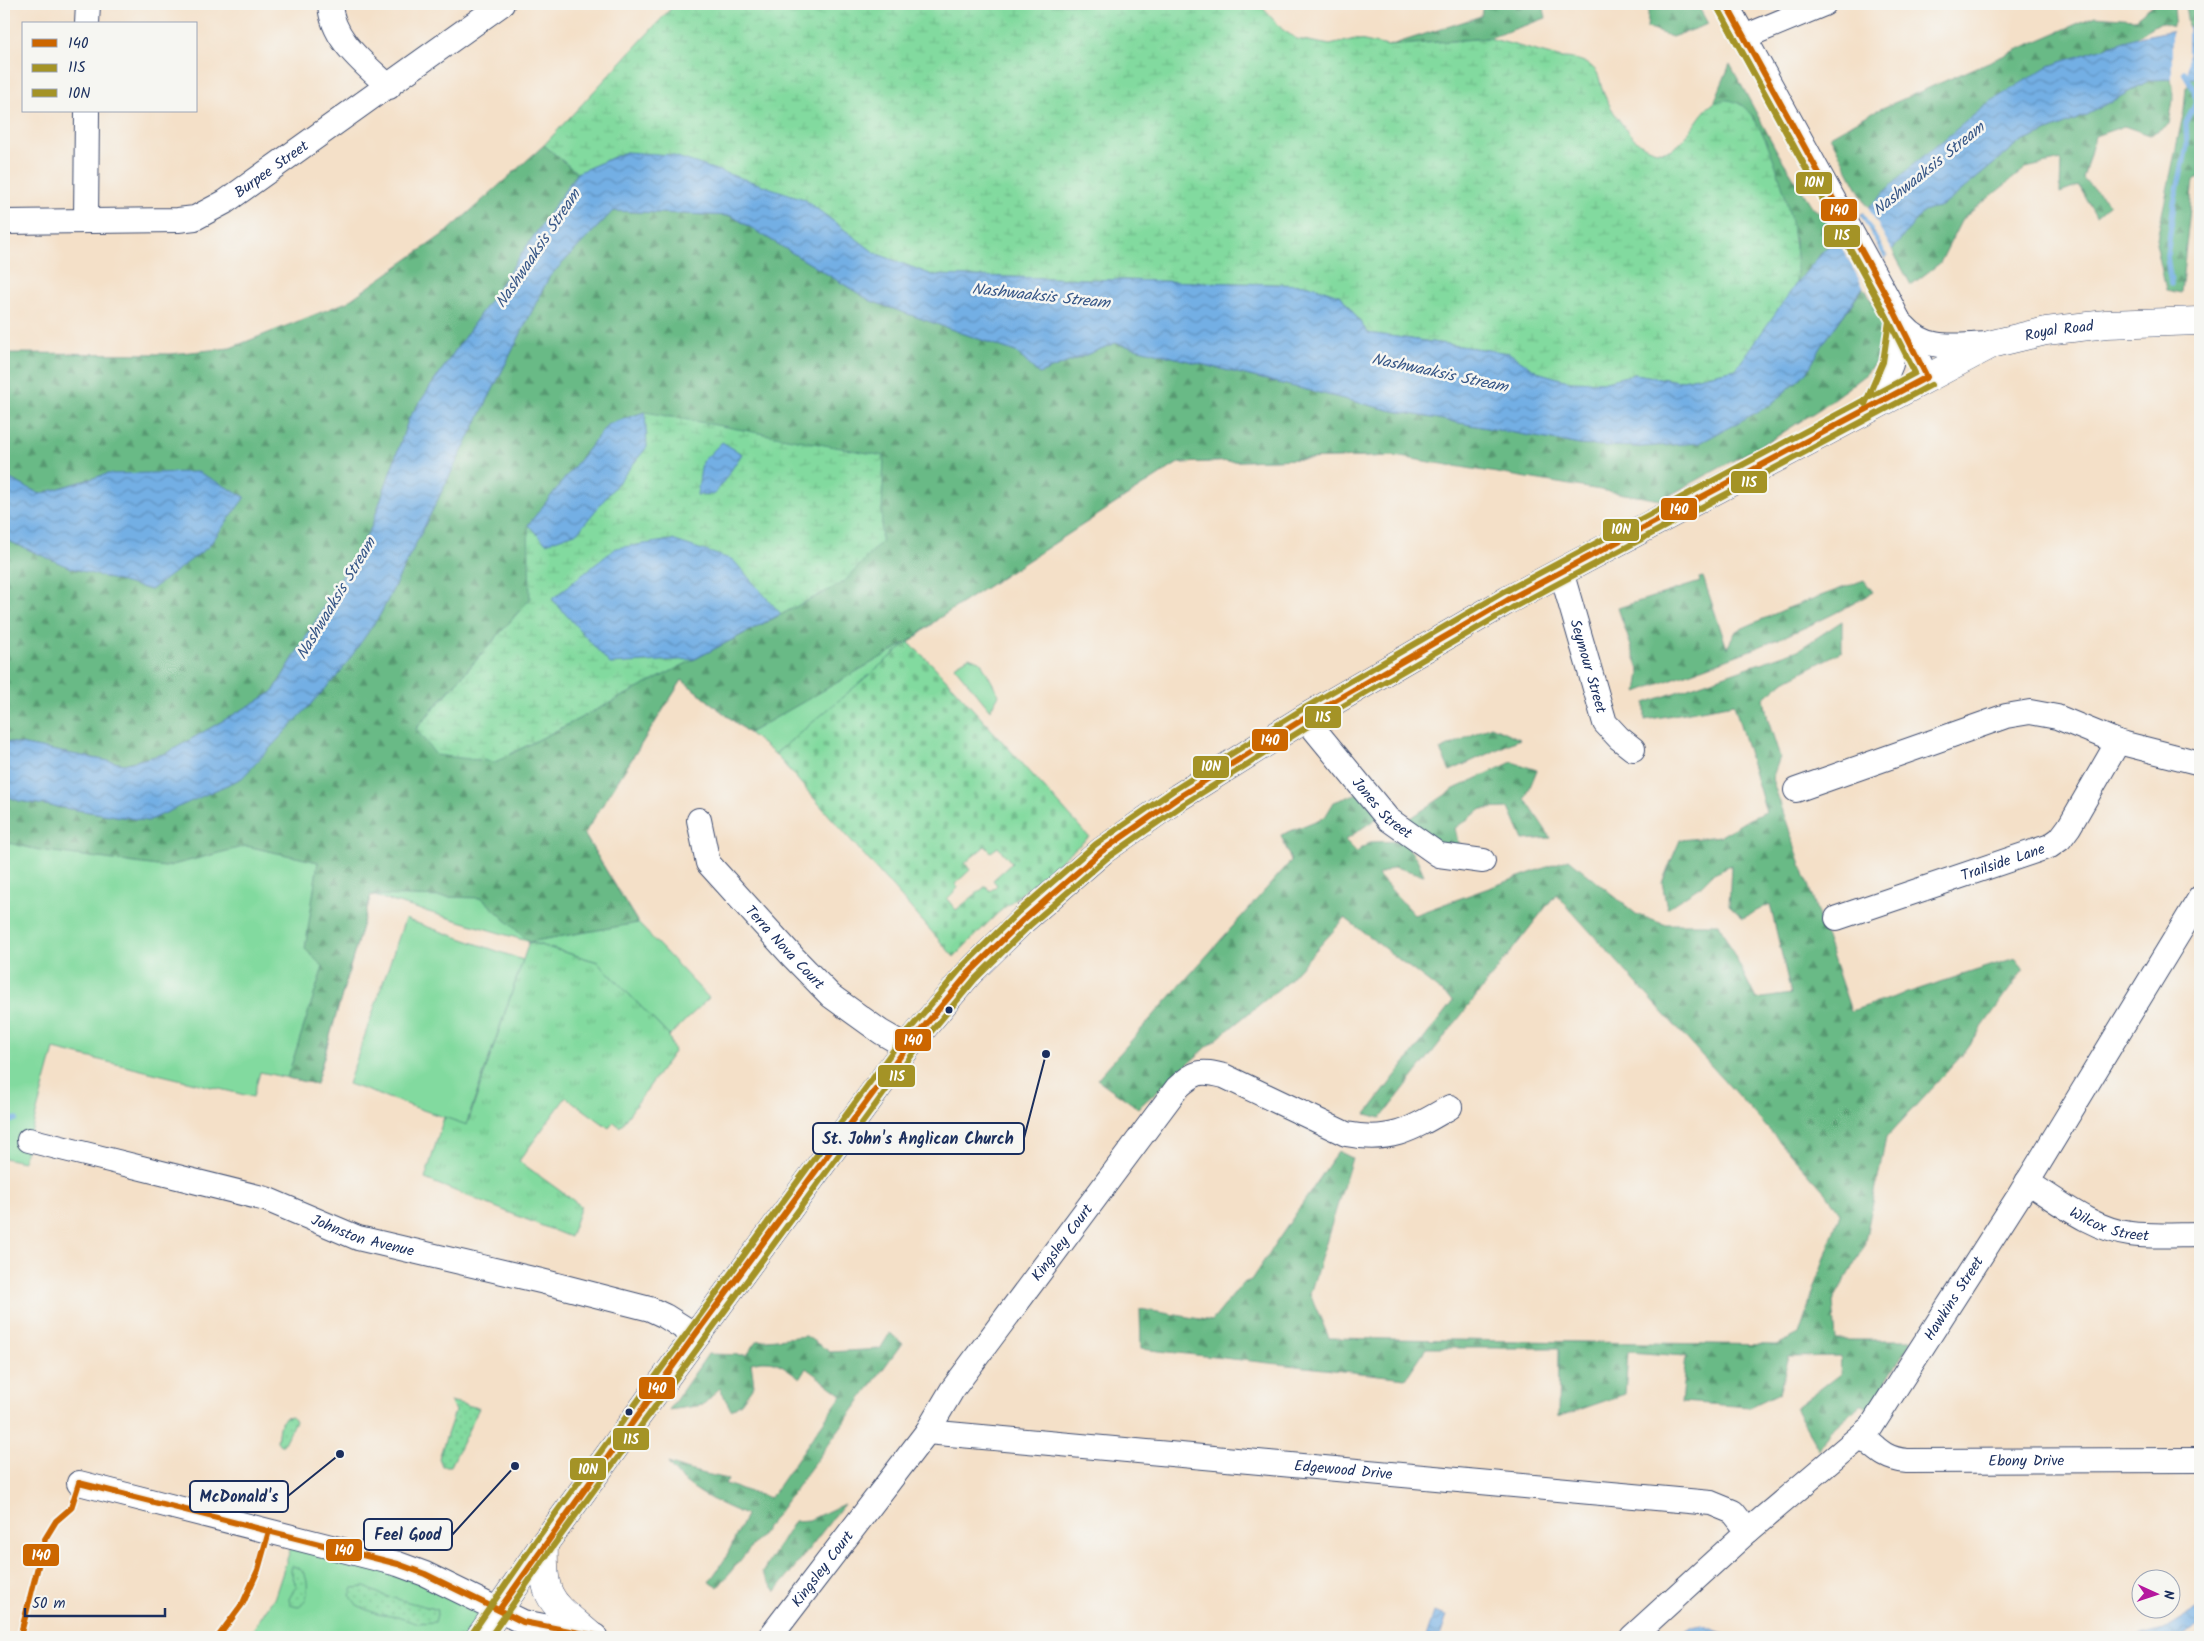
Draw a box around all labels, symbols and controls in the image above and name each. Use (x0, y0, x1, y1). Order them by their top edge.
legend (22, 22, 198, 112)
text: 140 (68, 32, 89, 56)
text: 11S (68, 56, 85, 80)
text: 10N (68, 82, 90, 106)
water label: Nashwaaksis Stream (1867, 115, 1992, 222)
street label: Burpee Street (230, 135, 314, 205)
line badge: 10N (1795, 171, 1833, 195)
text: 10N (1804, 172, 1824, 194)
water label: Nashwaaksis Stream (489, 183, 588, 313)
line badge: 140 (1820, 198, 1858, 222)
text: 140 (1829, 200, 1849, 222)
line badge: 11S (1823, 224, 1861, 248)
text: 11S (1834, 225, 1850, 247)
water label: Nashwaaksis Stream (971, 277, 1112, 316)
street label: Royal Road (2022, 314, 2095, 349)
water label: Nashwaaksis Stream (1369, 347, 1511, 400)
line badge: 11S (1730, 470, 1768, 494)
text: 11S (1741, 472, 1757, 494)
line badge: 140 (1660, 497, 1698, 521)
text: 140 (1669, 499, 1689, 521)
line badge: 10N (1602, 518, 1640, 542)
text: 10N (1611, 519, 1631, 541)
water label: Nashwaaksis Stream (290, 532, 383, 664)
street label: Seymour Street (1563, 617, 1613, 716)
line badge: 11S (1304, 705, 1342, 729)
text: 11S (1315, 707, 1331, 729)
line badge: 140 (1251, 728, 1289, 752)
text: 140 (1260, 730, 1280, 752)
line badge: 10N (1192, 755, 1230, 779)
text: 10N (1201, 756, 1221, 778)
street label: Jones Street (1345, 772, 1417, 846)
street label: Trailside Lane (1958, 837, 2049, 888)
street label: Terra Nova Court (739, 900, 830, 996)
unlabelled marker (944, 1005, 954, 1015)
line badge: 140 (894, 1028, 932, 1052)
text: 140 (903, 1030, 923, 1052)
line badge: 11S (877, 1064, 916, 1088)
text: 11S (889, 1066, 905, 1088)
callout: St. John's Anglican Church (813, 1123, 1024, 1154)
text: St. John's Anglican Church (822, 1127, 1014, 1152)
street label: Kingsley Court (1026, 1199, 1100, 1287)
street label: Wilcox Street (2065, 1201, 2150, 1248)
street label: Johnston Avenue (307, 1208, 417, 1264)
street label: Hawkins Street (1918, 1252, 1990, 1346)
line badge: 140 (638, 1376, 676, 1400)
text: 140 (647, 1378, 667, 1400)
unlabelled marker (624, 1407, 634, 1417)
line badge: 11S (612, 1427, 650, 1451)
text: 11S (623, 1429, 639, 1451)
street label: Ebony Drive (1988, 1449, 2065, 1474)
street label: Edgewood Drive (1293, 1454, 1394, 1487)
line badge: 10N (569, 1457, 607, 1481)
text: 10N (578, 1459, 598, 1481)
callout: McDonald's (190, 1481, 288, 1512)
text: McDonald's (200, 1485, 279, 1510)
callout: Feel Good (364, 1519, 452, 1550)
text: Feel Good (374, 1523, 442, 1548)
street label: Kingsley Court (786, 1526, 860, 1613)
line badge: 140 (325, 1538, 363, 1562)
text: 140 (334, 1540, 354, 1562)
line badge: 140 (22, 1543, 60, 1567)
text: 140 (31, 1545, 51, 1567)
north arrow (2132, 1568, 2182, 1618)
scale bar (25, 1586, 165, 1618)
text: N (2157, 1590, 2179, 1600)
text: 50 m (32, 1592, 66, 1616)

